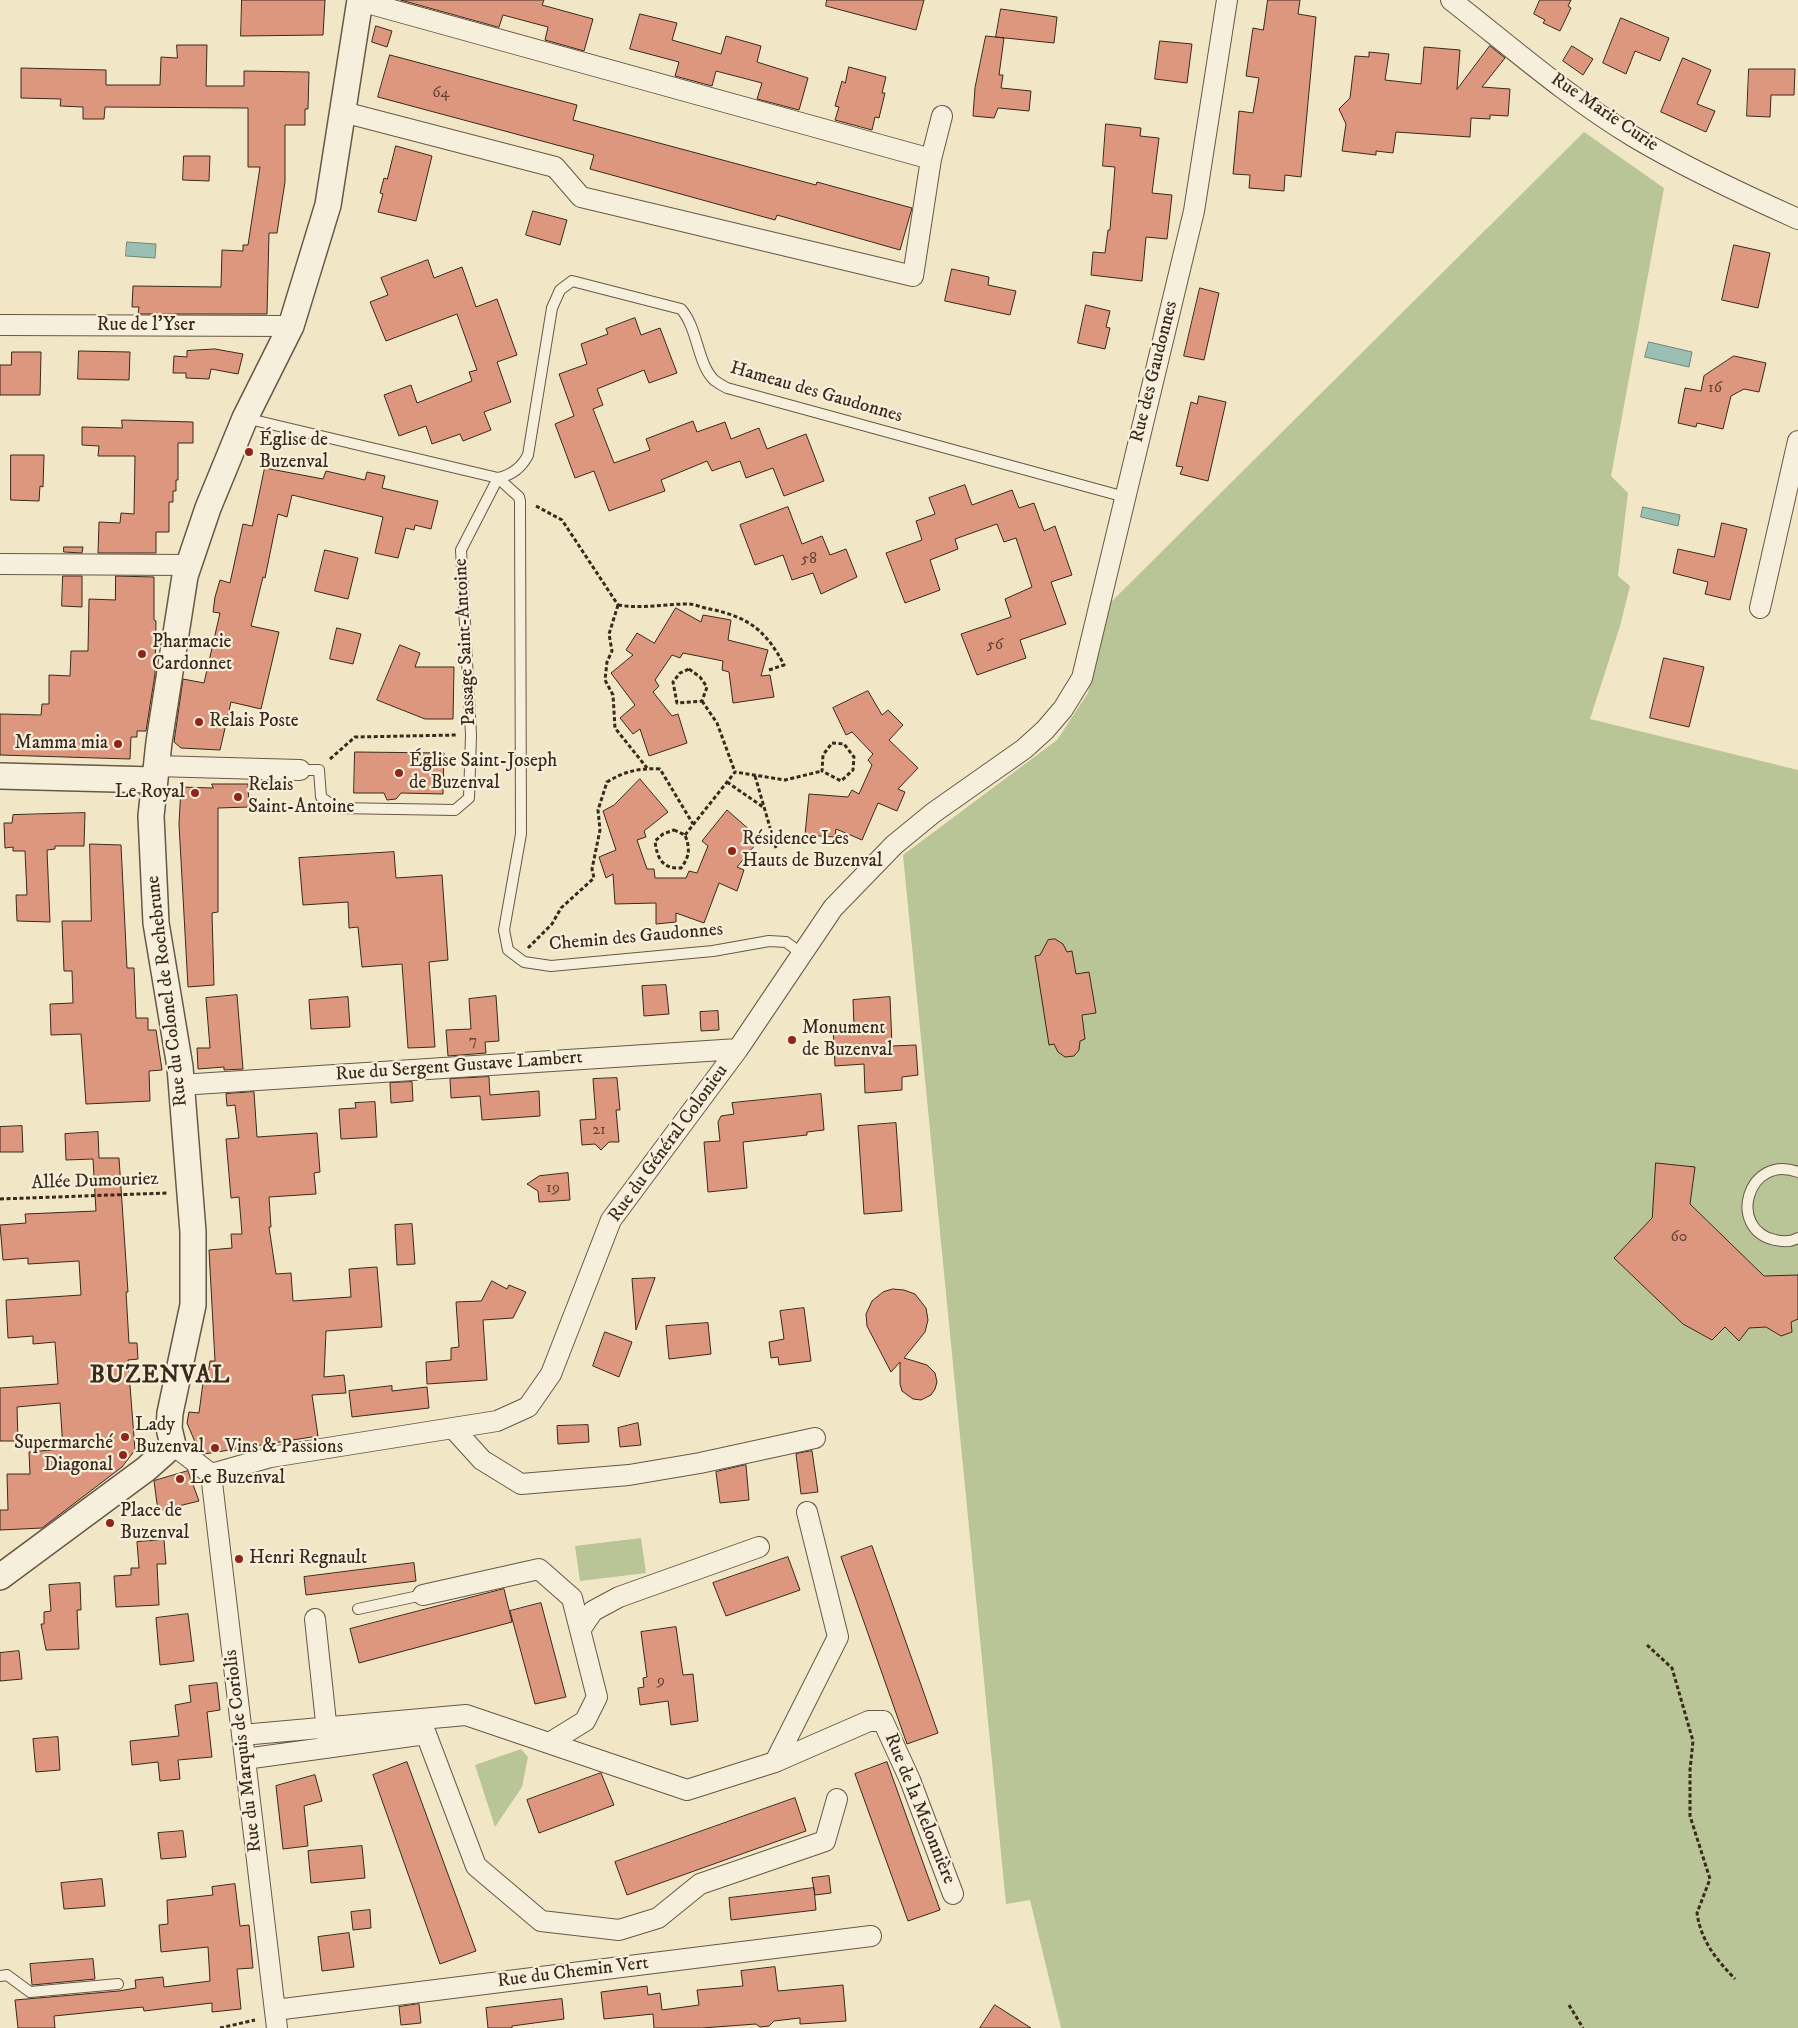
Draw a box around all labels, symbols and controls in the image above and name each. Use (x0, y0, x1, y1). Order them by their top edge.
street label: Rue Marie Curie (1546, 69, 1662, 157)
house number: 64 (432, 84, 450, 104)
street label: Rue des Gaudonnes (1126, 299, 1184, 445)
street label: Rue de l'Yser (97, 315, 195, 337)
street label: Hameau des Gaudonnes (727, 357, 905, 429)
house number: 16 (1708, 379, 1722, 399)
place label: Église de Buzenval (259, 430, 328, 474)
marker: Église de Buzenval (243, 446, 255, 458)
house number: 58 (801, 550, 817, 570)
street label: Passage Saint-Antoine (450, 558, 482, 726)
place label: Pharmacie Cardonnet (152, 632, 232, 676)
house number: 56 (987, 636, 1003, 656)
marker: Pharmacie Cardonnet (136, 648, 148, 660)
place label: Relais Poste (209, 711, 299, 733)
marker: Relais Poste (193, 716, 205, 728)
place label: Mamma mia (15, 733, 108, 755)
marker: Mamma mia (112, 738, 124, 750)
place label: Église Saint-Joseph de Buzenval (409, 751, 557, 795)
marker: Église Saint-Joseph de Buzenval (393, 767, 405, 779)
place label: Relais Saint-Antoine (248, 775, 354, 819)
place label: Le Royal (115, 782, 185, 804)
marker: Le Royal (189, 787, 201, 799)
marker: Relais Saint-Antoine (232, 791, 244, 803)
place label: Résidence Les Hauts de Buzenval (742, 829, 882, 873)
marker: Résidence Les Hauts de Buzenval (726, 845, 738, 857)
street label: Rue du Colonel de Rochebrune (143, 874, 193, 1108)
street label: Chemin des Gaudonnes (548, 919, 724, 957)
place label: Monument de Buzenval (802, 1018, 893, 1062)
house number: 7 (469, 1032, 477, 1052)
marker: Monument de Buzenval (786, 1034, 798, 1046)
street label: Rue du Sergent Gustave Lambert (335, 1047, 583, 1087)
street label: Rue du Général Colonieu (604, 1061, 734, 1227)
house number: 21 (592, 1121, 606, 1141)
street label: Allée Dumouriez (31, 1168, 159, 1196)
house number: 19 (546, 1179, 560, 1199)
house number: 60 (1671, 1228, 1687, 1248)
district label: BUZENVAL (89, 1363, 231, 1391)
place label: Lady Buzenval (135, 1415, 204, 1459)
marker: Lady Buzenval (119, 1431, 131, 1443)
place label: Supermarché Diagonal (14, 1433, 113, 1477)
place label: Vins & Passions (225, 1437, 343, 1459)
marker: Vins & Passions (209, 1442, 221, 1454)
marker: Supermarché Diagonal (117, 1449, 129, 1461)
place label: Le Buzenval (190, 1468, 285, 1490)
marker: Le Buzenval (174, 1473, 186, 1485)
place label: Place de Buzenval (120, 1501, 189, 1545)
marker: Place de Buzenval (104, 1517, 116, 1529)
place label: Henri Regnault (249, 1548, 367, 1570)
marker: Henri Regnault (233, 1553, 245, 1565)
street label: Rue du Marquis de Coriolis (220, 1648, 268, 1854)
house number: 9 (657, 1672, 665, 1692)
street label: Rue de la Melonnière (878, 1730, 960, 1888)
street label: Rue du Chemin Vert (496, 1952, 650, 1994)

